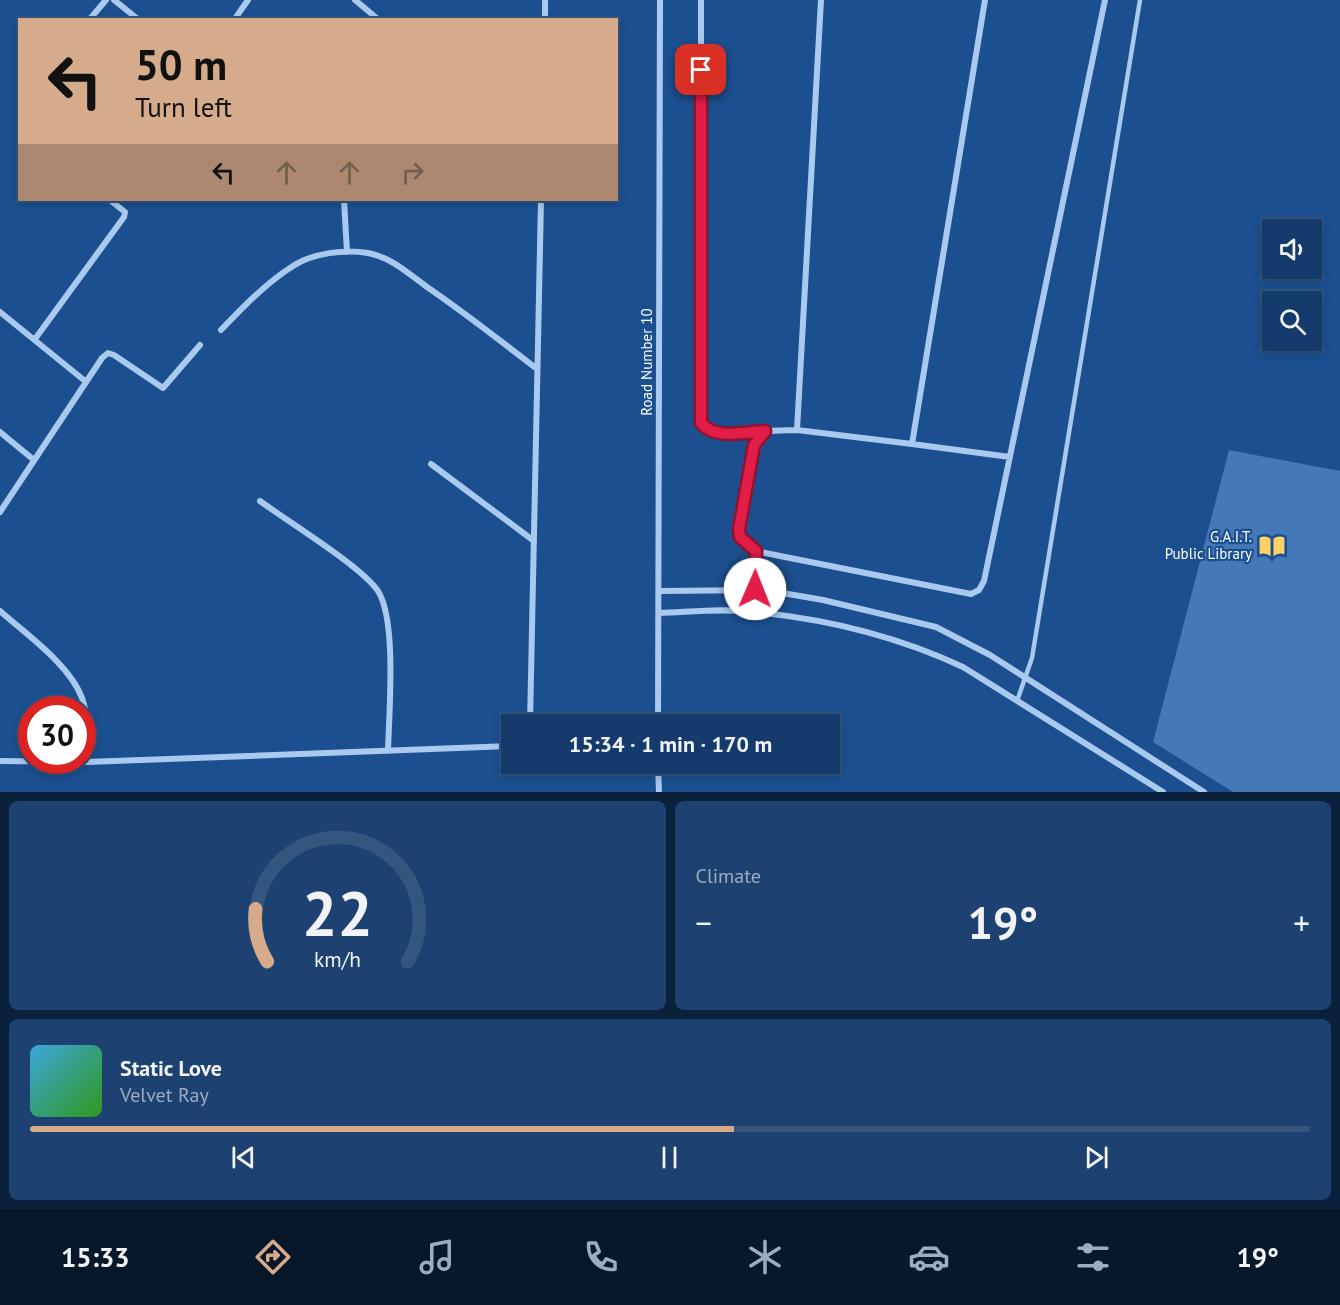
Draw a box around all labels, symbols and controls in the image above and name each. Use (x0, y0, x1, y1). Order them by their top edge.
text: 50 m (135, 37, 227, 92)
icon: left (36, 42, 114, 120)
pin (675, 44, 726, 95)
icon: arrive (684, 53, 717, 86)
text: Turn left (135, 90, 232, 124)
icon: left (207, 156, 240, 189)
icon: ahead (270, 156, 303, 189)
icon: ahead (333, 156, 366, 189)
icon: right (396, 156, 429, 189)
map controls (1262, 219, 1322, 351)
button: sound (1262, 219, 1322, 279)
button: search (1262, 291, 1322, 351)
street label: Road Number 10 (637, 308, 656, 416)
place label: G.A.I.T. Public Library (1165, 527, 1252, 563)
library icon: G.A.I.T. Public Library (1257, 531, 1287, 561)
position arrow (723, 557, 787, 621)
speed limit sign: 30 (18, 696, 96, 774)
text: 15:34 · 1 min · 170 m (569, 730, 772, 758)
text: Climate (696, 863, 761, 889)
text: 22 (302, 872, 373, 953)
text: 19° (967, 893, 1038, 951)
text: − (696, 901, 712, 944)
text: + (1293, 901, 1310, 944)
text: km/h (314, 946, 361, 974)
text: Static Love (120, 1054, 222, 1082)
text: Velvet Ray (120, 1082, 209, 1108)
icon: previous (227, 1141, 260, 1174)
icon: pause (653, 1141, 686, 1174)
icon: next (1080, 1141, 1113, 1174)
icon: directions (252, 1236, 294, 1278)
icon: music (416, 1236, 458, 1278)
icon: phone (580, 1236, 622, 1278)
icon: climate (744, 1236, 786, 1278)
icon: car (908, 1236, 950, 1278)
icon: filters (1072, 1236, 1114, 1278)
text: 15:33 (61, 1240, 130, 1274)
text: 19° (1236, 1240, 1279, 1274)

